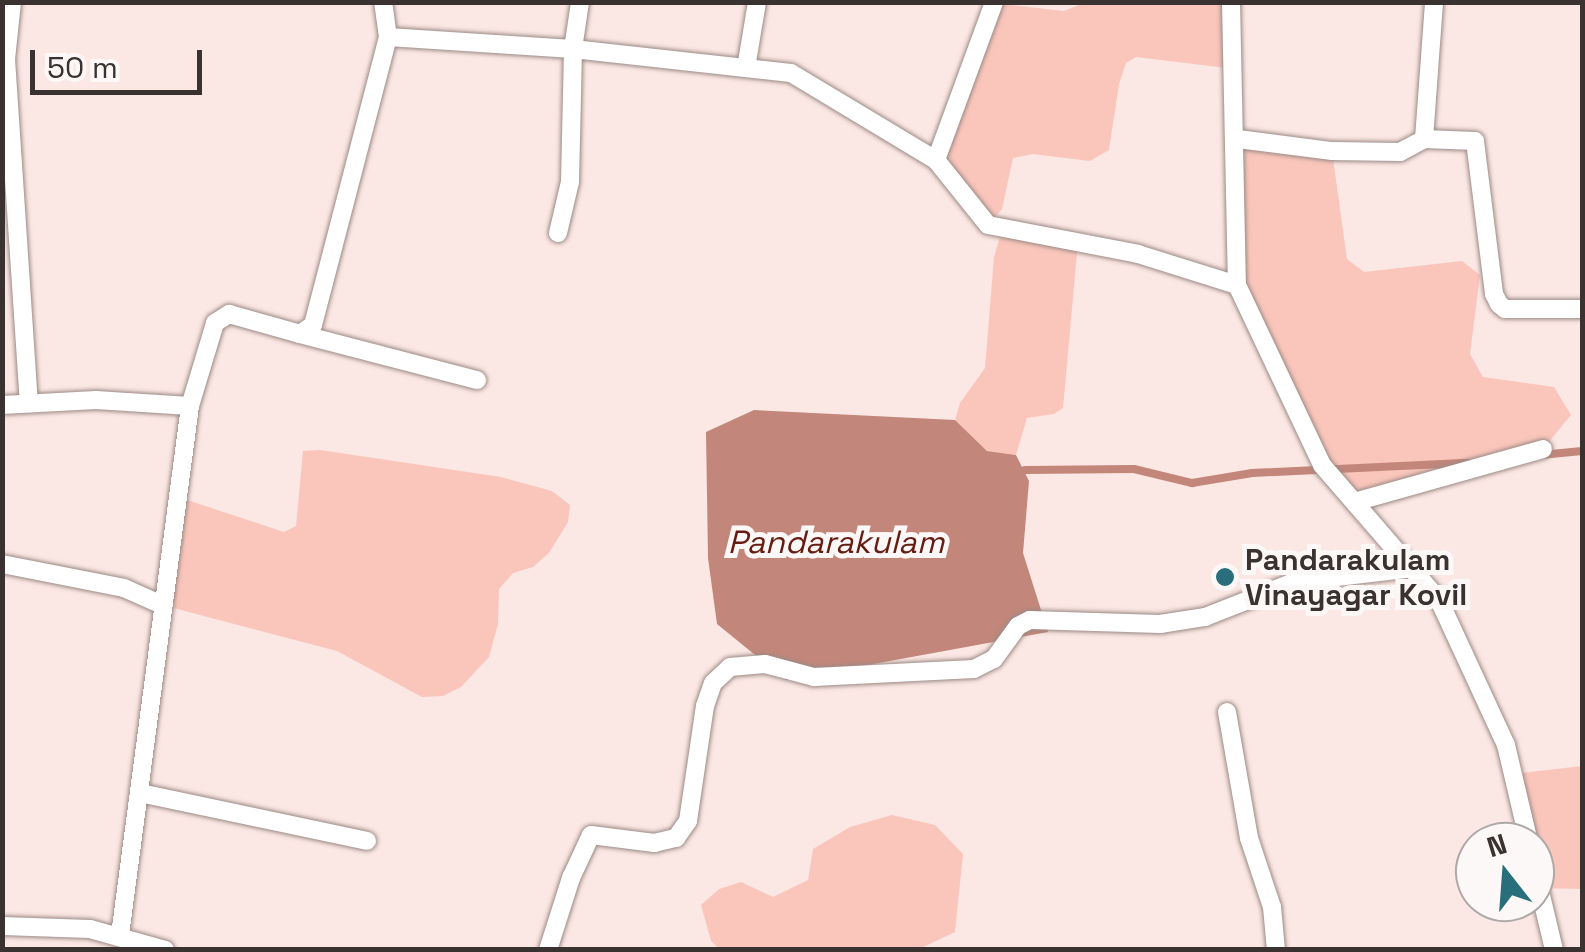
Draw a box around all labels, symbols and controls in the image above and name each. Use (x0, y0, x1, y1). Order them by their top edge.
scale bar (35, 30, 208, 92)
text: 50 m (47, 48, 118, 87)
water label: Pandarakulam (728, 523, 944, 561)
place label: Pandarakulam Vinayagar Kovil (1245, 542, 1467, 612)
marker: Pandarakulam Vinayagar Kovil (1214, 566, 1236, 588)
north arrow (1455, 822, 1555, 922)
text: N (1483, 825, 1511, 865)

